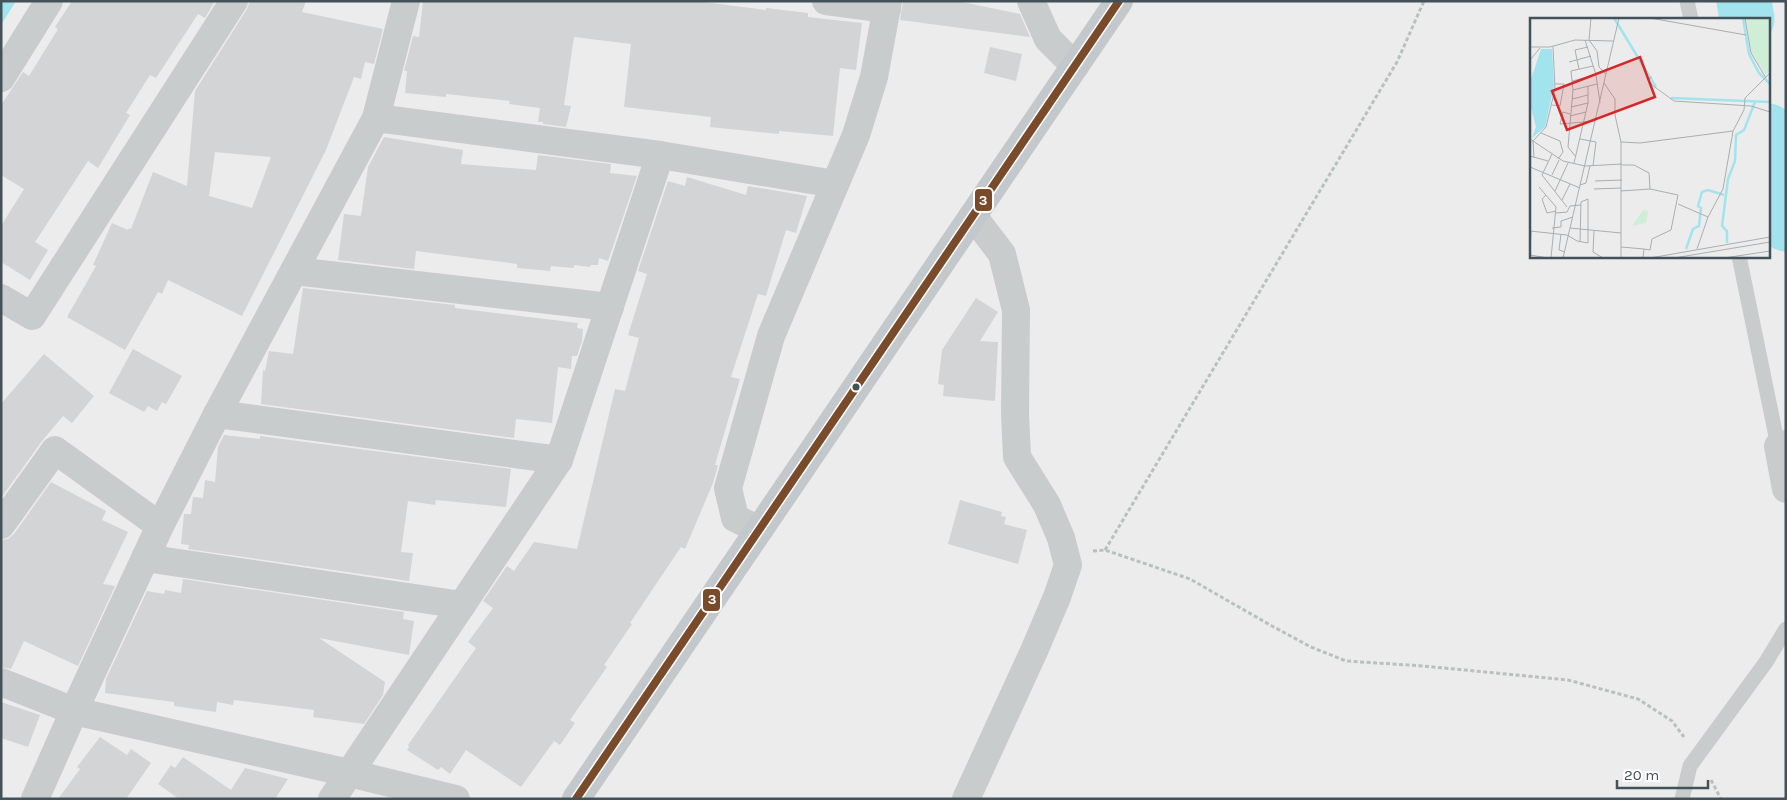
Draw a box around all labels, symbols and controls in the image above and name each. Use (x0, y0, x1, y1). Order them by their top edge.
inset map (1530, 18, 1770, 258)
line badge: 3 (974, 188, 993, 212)
text: 3 (979, 192, 987, 209)
unlabelled marker (851, 382, 861, 392)
line badge: 3 (702, 588, 721, 612)
text: 3 (708, 591, 716, 608)
scale bar (1617, 758, 1708, 790)
text: 20 m (1624, 766, 1659, 784)

